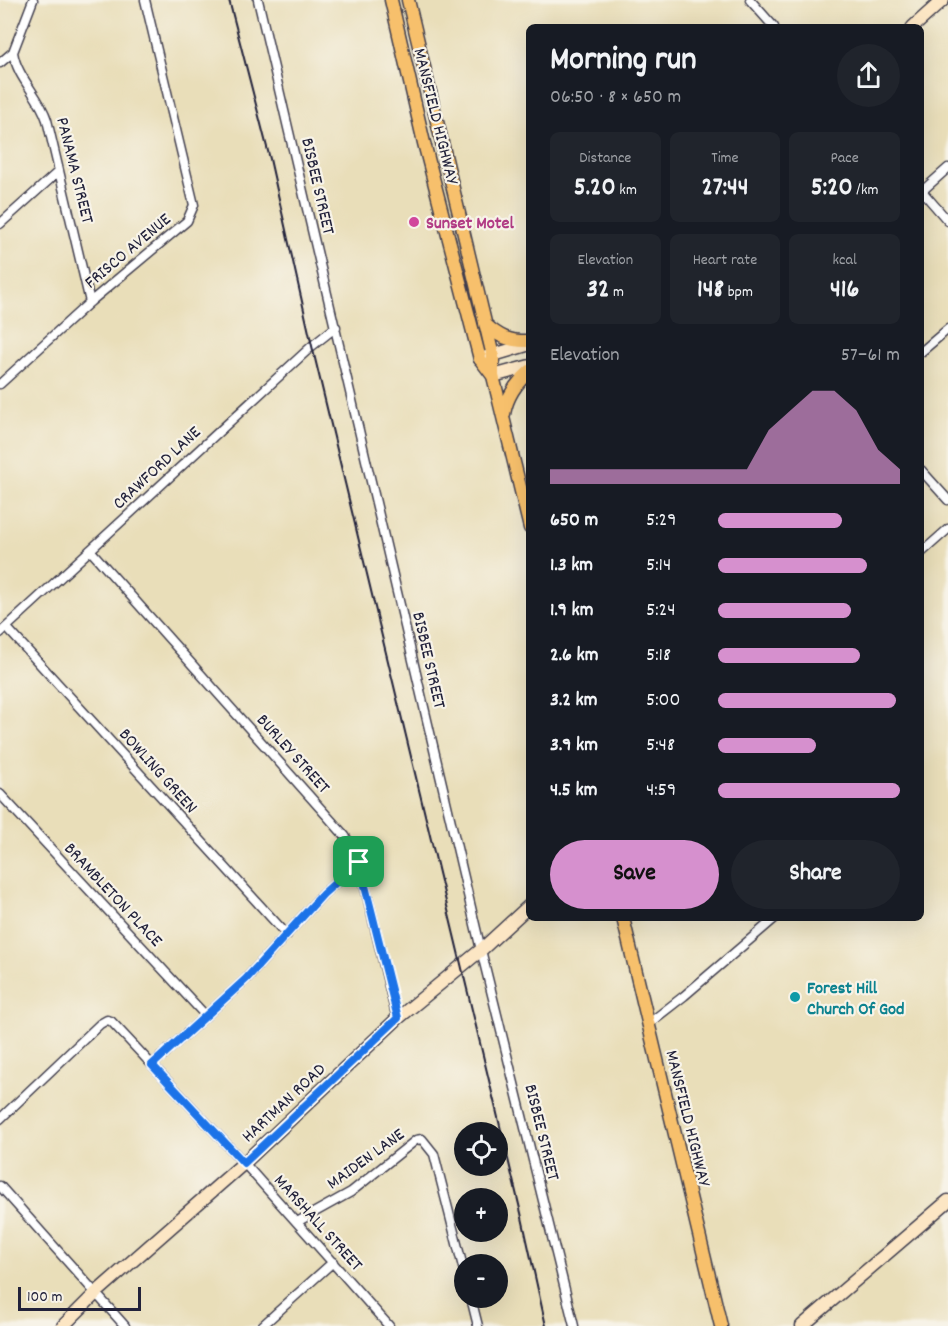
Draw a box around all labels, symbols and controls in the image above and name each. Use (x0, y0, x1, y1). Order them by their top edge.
text: Morning run (550, 38, 697, 85)
button: share (837, 44, 900, 107)
street label: MANSFIELD HIGHWAY (406, 46, 464, 189)
text: 06:50 · 8 × 650 m (550, 84, 681, 112)
street label: PANAMA STREET (48, 115, 99, 226)
street label: BISBEE STREET (293, 136, 340, 237)
text: Distance (579, 147, 631, 170)
text: Time (711, 147, 739, 170)
text: Pace (831, 147, 859, 170)
text: 5.20 (574, 170, 616, 207)
text: 27:44 (701, 170, 749, 207)
text: 5:20 (811, 170, 853, 207)
text: km (616, 179, 637, 202)
text: /km (853, 179, 878, 202)
street label: FRISCO AVENUE (80, 208, 177, 296)
place label: Sunset Motel (426, 212, 514, 237)
marker: Sunset Motel (407, 215, 421, 229)
text: Elevation (578, 249, 633, 272)
text: Heart rate (693, 249, 757, 272)
text: kcal (833, 249, 857, 272)
text: 32 (587, 272, 609, 309)
text: 148 (697, 272, 724, 309)
text: 416 (830, 272, 859, 309)
text: m (609, 281, 624, 304)
text: bpm (724, 281, 753, 304)
text: Elevation (550, 342, 620, 370)
text: 57–61 m (841, 342, 900, 370)
street label: CRAWFORD LANE (108, 421, 207, 516)
text: 650 m (550, 507, 598, 535)
text: 5:29 (646, 507, 676, 535)
text: 1.3 km (550, 552, 593, 580)
text: 5:14 (646, 552, 671, 580)
text: 1.9 km (550, 597, 593, 625)
text: 5:24 (646, 597, 676, 625)
street label: BISBEE STREET (404, 610, 451, 711)
text: 2.6 km (550, 642, 598, 670)
text: 5:18 (646, 642, 671, 670)
text: 3.2 km (550, 687, 597, 715)
text: 5:00 (646, 687, 680, 715)
street label: BURLEY STREET (250, 709, 335, 800)
street label: BOWLING GREEN (112, 723, 202, 820)
text: 3.9 km (550, 732, 598, 760)
text: 5:48 (646, 732, 675, 760)
text: 4.5 km (550, 777, 597, 805)
text: 4:59 (646, 777, 676, 805)
pin (333, 836, 384, 887)
street label: BRAMBLETON PLACE (57, 838, 167, 953)
button: Save (550, 840, 719, 909)
button: Share (731, 840, 900, 909)
icon: arrive (342, 845, 375, 878)
place label: Forest Hill Church Of God (807, 977, 905, 1023)
marker: Forest Hill Church Of God (788, 990, 802, 1004)
street label: MANSFIELD HIGHWAY (658, 1048, 716, 1191)
street label: HARTMAN ROAD (237, 1058, 332, 1149)
street label: BISBEE STREET (517, 1082, 565, 1183)
map controls (454, 1122, 508, 1308)
button: locate (454, 1122, 508, 1176)
street label: MAIDEN LANE (322, 1123, 411, 1197)
street label: MARSHALL STREET (267, 1170, 367, 1278)
button: + (454, 1188, 508, 1242)
button: − (454, 1254, 508, 1308)
scale bar (18, 1284, 141, 1312)
text: 100 m (27, 1286, 63, 1309)

